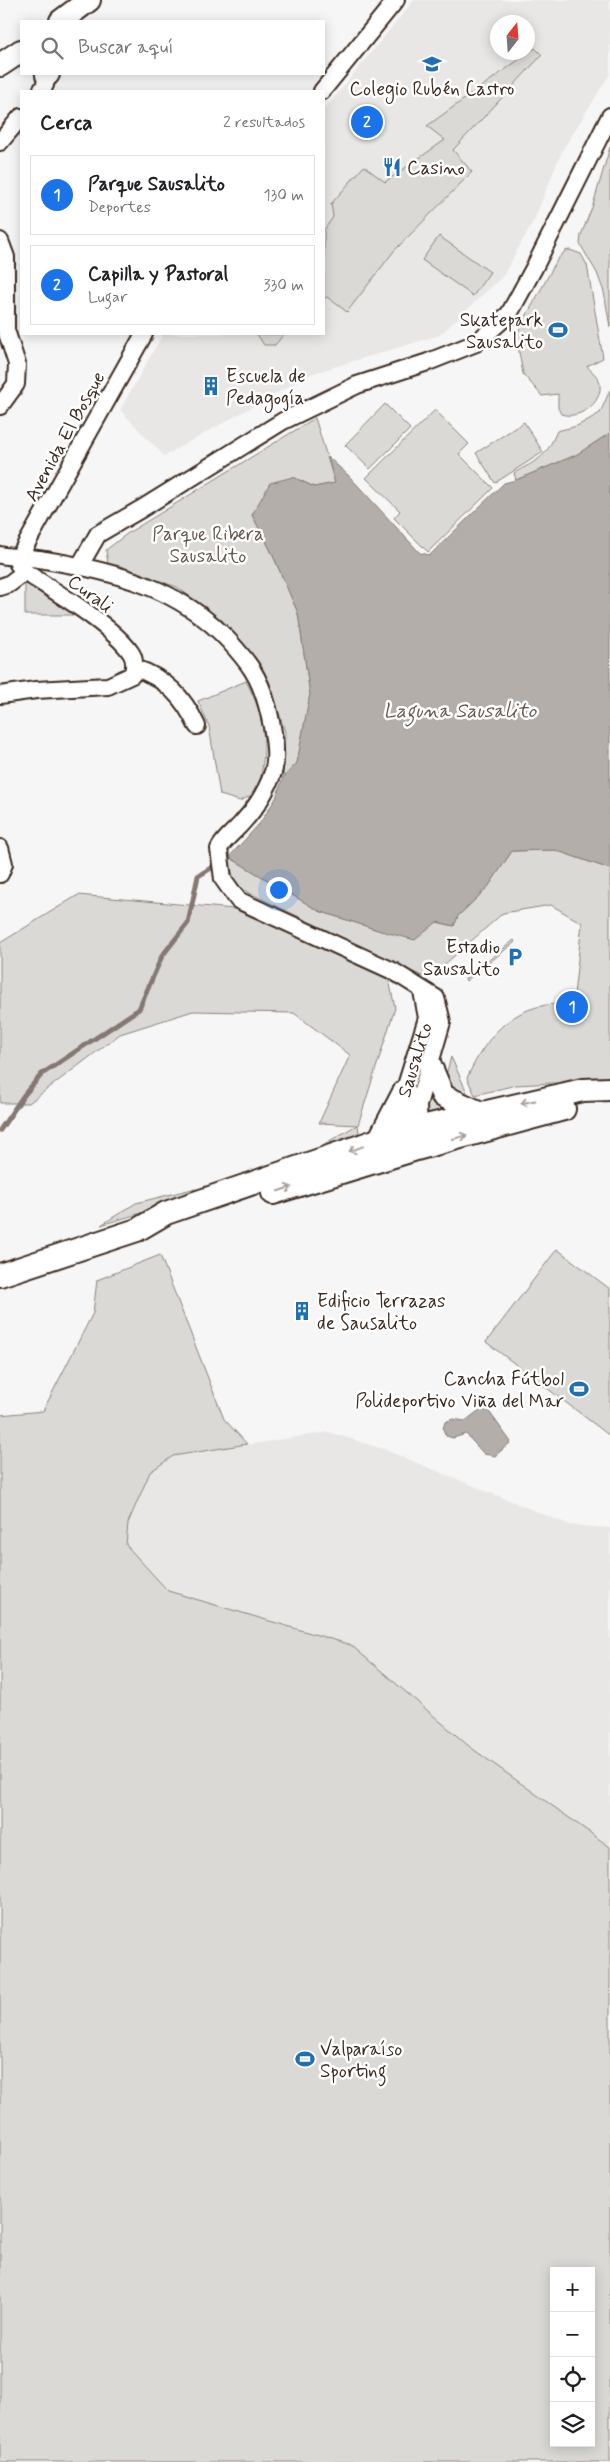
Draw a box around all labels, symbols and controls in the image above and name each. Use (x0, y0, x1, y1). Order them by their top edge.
north arrow (490, 15, 535, 60)
search box (20, 20, 325, 75)
icon: search (38, 34, 66, 62)
text: Buscar aquí (78, 35, 173, 60)
school or university icon: Colegio Rubén Castro (421, 53, 443, 75)
place label: Colegio Rubén Castro (350, 77, 514, 104)
pin: 2 (351, 103, 383, 141)
text: Cerca (40, 109, 93, 137)
text: 2 resultados (223, 112, 305, 133)
restaurant icon: Casino (381, 156, 403, 178)
place label: Casino (407, 156, 465, 181)
text: Parque Sausalito (88, 172, 225, 197)
text: 1 (53, 185, 61, 206)
text: 130 m (263, 185, 304, 206)
text: Deportes (88, 197, 151, 218)
text: Capilla y Pastoral (88, 262, 228, 287)
text: 2 (53, 275, 61, 296)
text: 330 m (263, 275, 304, 296)
text: Lugar (88, 287, 127, 308)
place label: Skatepark Sausalito (460, 308, 543, 355)
sports icon: Skatepark Sausalito (547, 319, 569, 341)
place label: Escuela de Pedagogía (226, 364, 306, 413)
street label: Avenida El Bosque (19, 367, 111, 506)
building icon: Escuela de Pedagogía (200, 375, 222, 397)
park label: Parque Ribera Sausalito (152, 522, 264, 569)
street label: Curali (62, 569, 118, 619)
water label: Laguna Sausalito (384, 698, 537, 727)
your location (266, 877, 292, 903)
place label: Estadio Sausalito (423, 935, 500, 982)
parking icon: Estadio Sausalito (504, 946, 526, 968)
pin: 1 (556, 988, 588, 1026)
street label: Sausalito (392, 1020, 439, 1101)
one-way arrow (520, 1098, 536, 1107)
one-way arrow (452, 1132, 468, 1141)
one-way arrow (348, 1145, 364, 1154)
one-way arrow (276, 1184, 292, 1194)
place label: Edificio Terrazas de Sausalito (317, 1289, 446, 1336)
building icon: Edificio Terrazas de Sausalito (291, 1300, 313, 1322)
place label: Cancha Fútbol Polideportivo Viña del Mar (355, 1367, 564, 1414)
sports icon: Cancha Fútbol Polideportivo Viña del Mar (568, 1378, 590, 1400)
place label: Valparaíso Sporting (320, 2037, 402, 2087)
sports icon: Valparaíso Sporting (294, 2048, 316, 2070)
map controls (550, 2267, 595, 2447)
button: + (550, 2267, 595, 2312)
button: − (550, 2312, 595, 2357)
button: locate (550, 2357, 595, 2402)
button: layers (550, 2402, 595, 2447)

